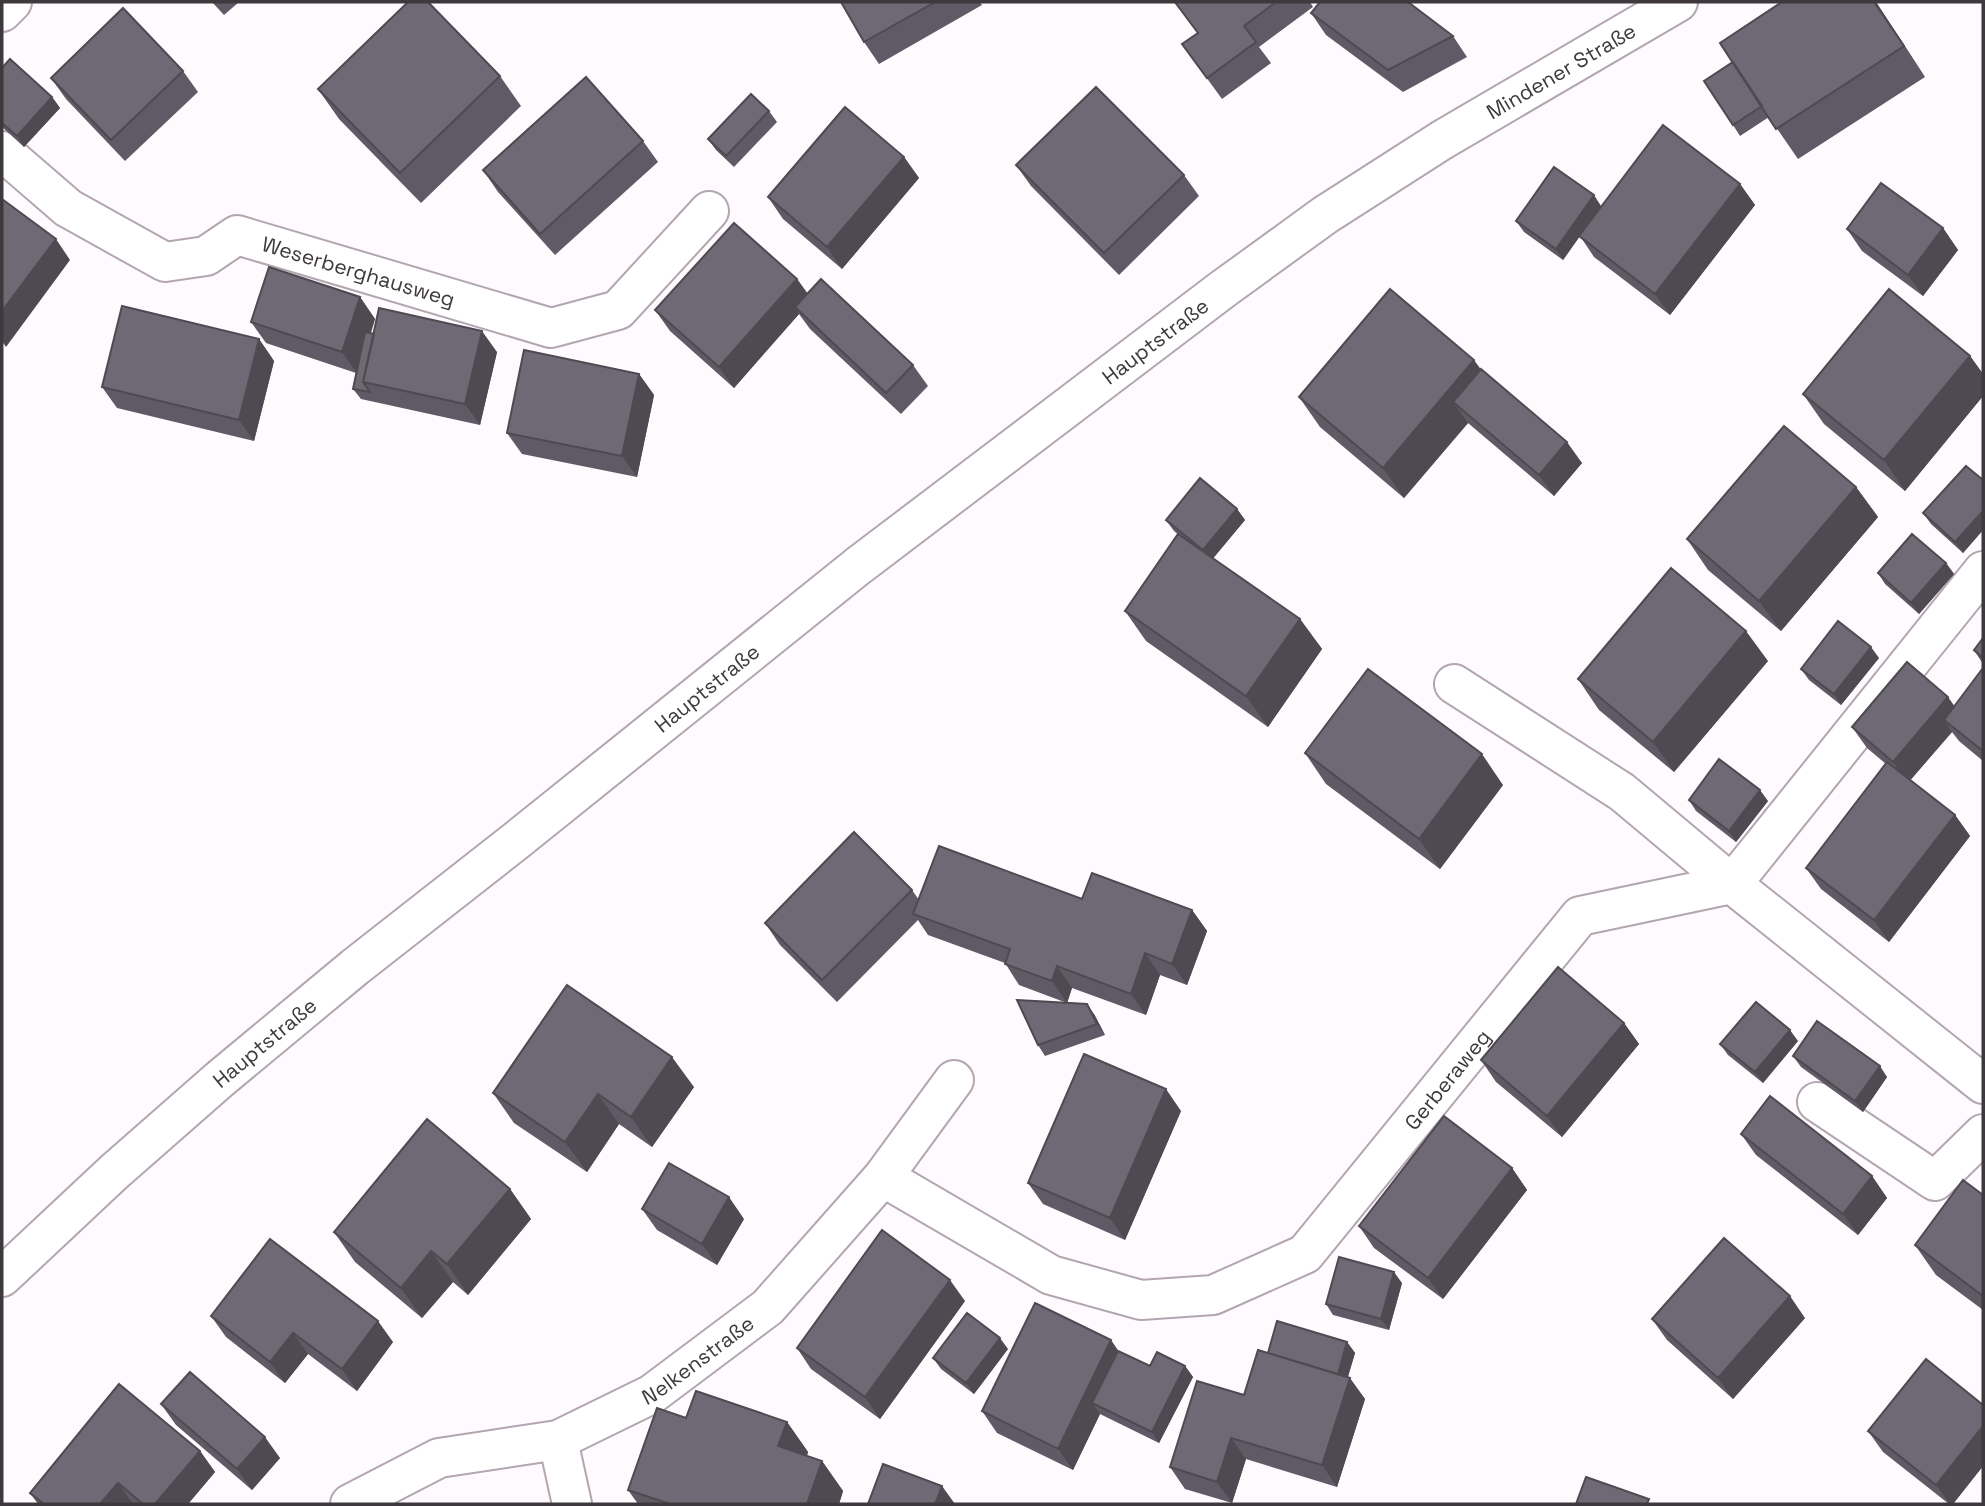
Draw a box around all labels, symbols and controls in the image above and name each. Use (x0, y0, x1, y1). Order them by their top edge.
street label: Mindener Straße (1481, 16, 1640, 125)
street label: Weserberghausweg (259, 230, 458, 312)
street label: Hauptstraße (1096, 292, 1214, 390)
street label: Hauptstraße (649, 637, 765, 738)
street label: Hauptstraße (207, 991, 322, 1093)
street label: Gerberaweg (1398, 1023, 1496, 1135)
street label: Nelkenstraße (637, 1309, 759, 1410)

